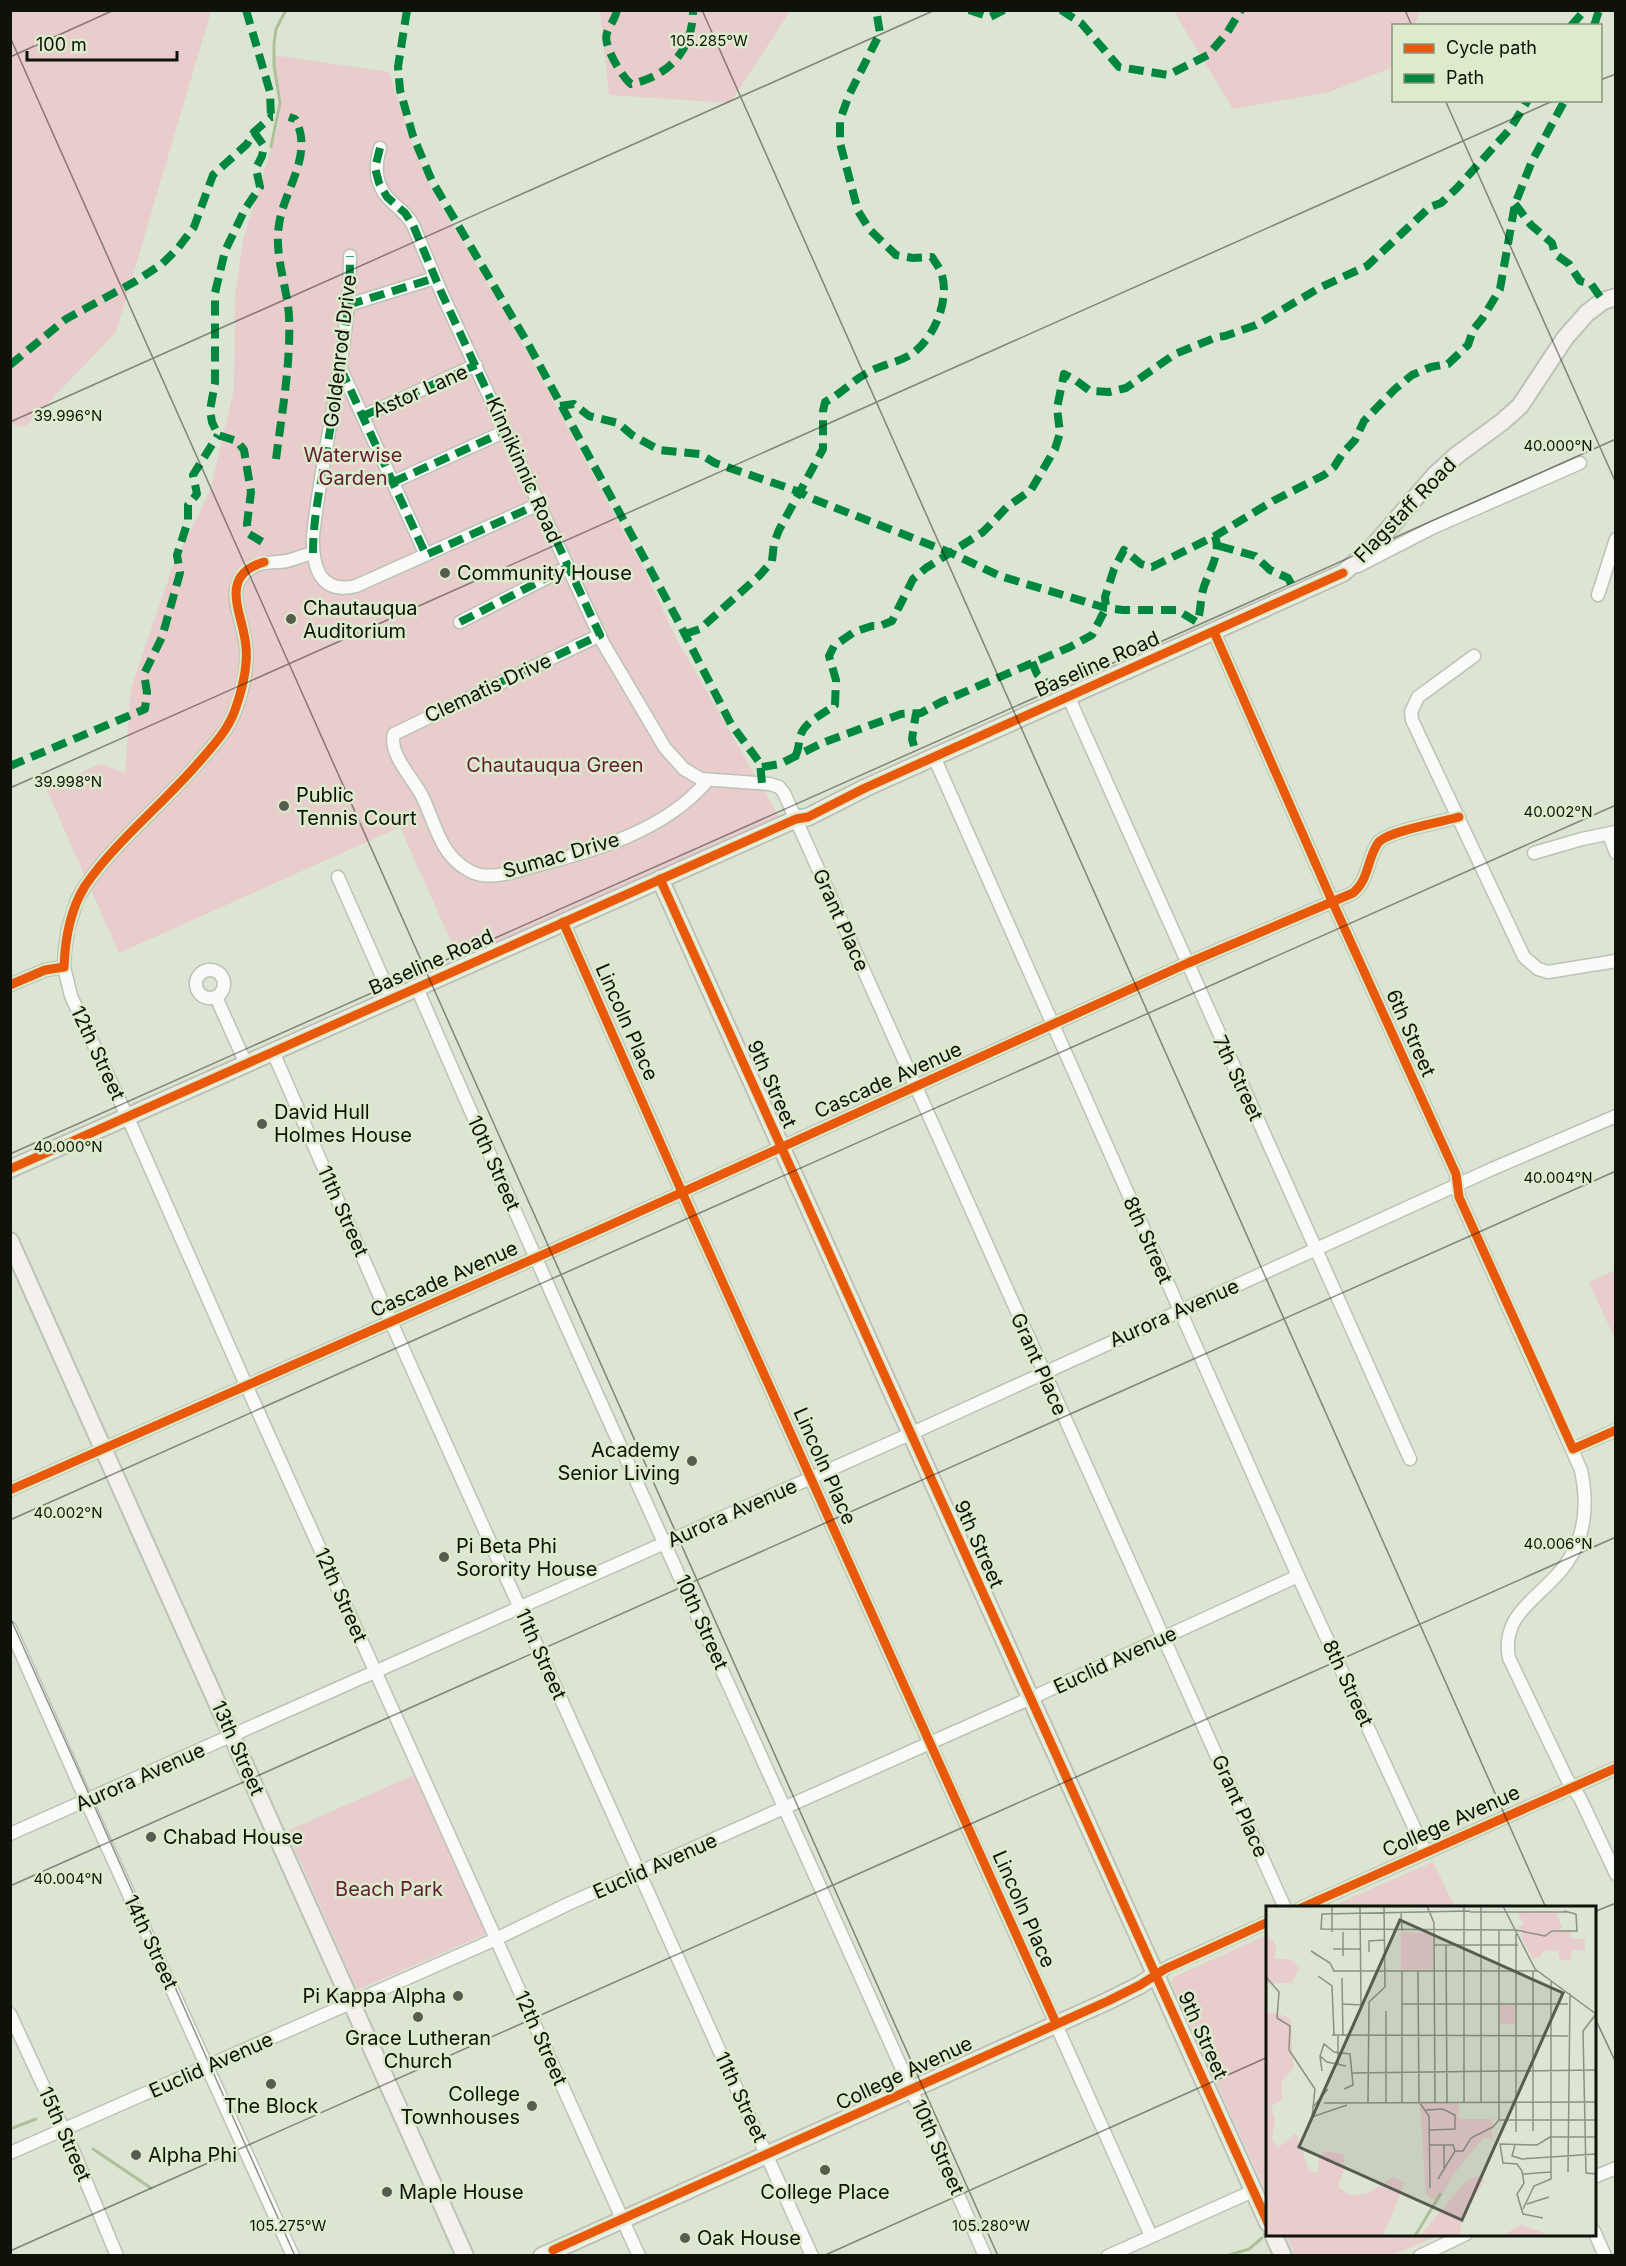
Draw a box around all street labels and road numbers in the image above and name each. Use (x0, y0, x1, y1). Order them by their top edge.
street label: Goldenrod Drive (319, 273, 361, 429)
street label: Astor Lane (369, 359, 471, 423)
street label: Kinnikinnic Road (481, 394, 567, 546)
street label: Flagstaff Road (1349, 453, 1461, 567)
street label: Baseline Road (1031, 626, 1163, 702)
street label: Clematis Drive (421, 648, 555, 728)
street label: Sumac Drive (500, 827, 622, 883)
street label: Grant Place (808, 865, 874, 975)
street label: Baseline Road (365, 924, 497, 1000)
street label: Lincoln Place (590, 960, 664, 1084)
street label: 6th Street (1381, 986, 1441, 1081)
street label: 12th Street (66, 1002, 130, 1104)
street label: 7th Street (1208, 1031, 1268, 1125)
street label: 9th Street (742, 1037, 802, 1132)
street label: Cascade Avenue (810, 1037, 966, 1123)
street label: 10th Street (462, 1112, 526, 1215)
street label: 11th Street (312, 1162, 374, 1261)
street label: 8th Street (1118, 1193, 1178, 1288)
street label: Cascade Avenue (366, 1236, 522, 1322)
street label: Aurora Avenue (1105, 1274, 1243, 1352)
street label: Grant Place (1006, 1309, 1072, 1419)
street label: Lincoln Place (788, 1404, 862, 1528)
street label: Aurora Avenue (663, 1474, 801, 1552)
street label: 9th Street (949, 1497, 1009, 1592)
street label: 12th Street (310, 1544, 373, 1646)
street label: 10th Street (670, 1571, 734, 1674)
street label: 11th Street (510, 1605, 572, 1704)
street label: Euclid Avenue (1050, 1621, 1180, 1699)
street label: 8th Street (1318, 1636, 1379, 1731)
street label: 13th Street (207, 1697, 270, 1799)
street label: Aurora Avenue (71, 1738, 209, 1816)
street label: Grant Place (1207, 1751, 1273, 1861)
street label: College Avenue (1379, 1780, 1523, 1862)
street label: Euclid Avenue (589, 1828, 721, 1904)
street label: Lincoln Place (987, 1847, 1061, 1971)
street label: 14th Street (119, 1891, 184, 1993)
street label: 12th Street (510, 1987, 573, 2089)
street label: 9th Street (1173, 1988, 1233, 2083)
street label: Euclid Avenue (145, 2027, 277, 2103)
street label: College Avenue (832, 2031, 976, 2115)
street label: 11th Street (710, 2048, 773, 2146)
street label: 15th Street (34, 2083, 97, 2185)
street label: 10th Street (906, 2096, 970, 2199)

